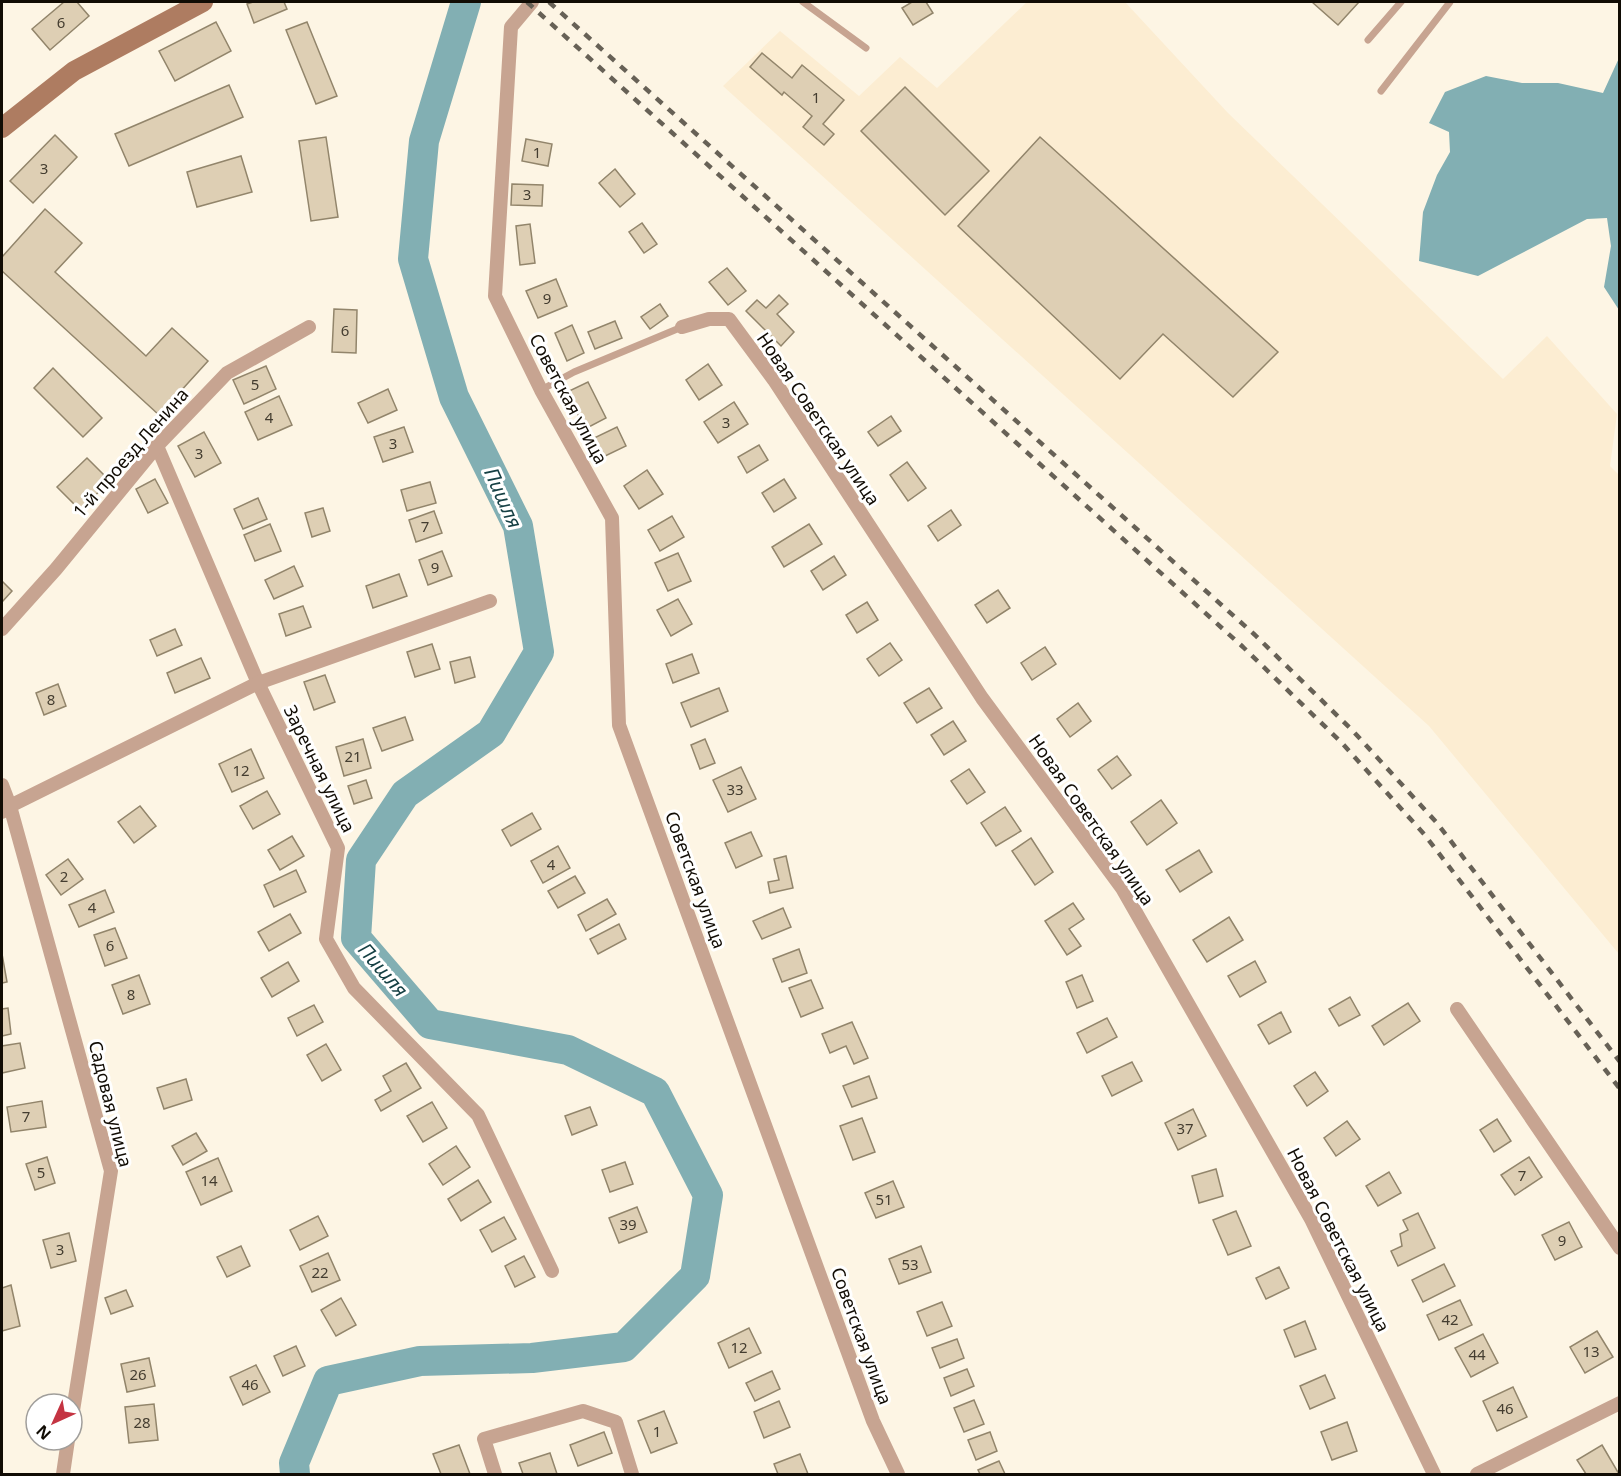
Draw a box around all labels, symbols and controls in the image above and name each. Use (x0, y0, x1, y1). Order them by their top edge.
house number: 6 (57, 12, 65, 32)
house number: 1 (812, 87, 820, 107)
house number: 1 (533, 142, 541, 162)
house number: 3 (40, 158, 48, 178)
house number: 3 (523, 184, 531, 204)
house number: 9 (543, 288, 551, 308)
house number: 6 (341, 320, 349, 340)
street label: Новая Советская улица (752, 327, 886, 510)
street label: Советская улица (524, 329, 613, 468)
house number: 5 (251, 374, 259, 394)
street label: 1-й проезд Ленина (67, 382, 193, 522)
house number: 4 (265, 407, 274, 427)
house number: 3 (722, 412, 730, 432)
house number: 3 (389, 433, 397, 453)
house number: 3 (195, 443, 203, 463)
water label: Пишля (478, 463, 529, 532)
house number: 7 (421, 516, 429, 536)
house number: 9 (431, 557, 439, 577)
house number: 8 (47, 689, 55, 709)
street label: Заречная улица (279, 701, 361, 836)
street label: Новая Советская улица (1024, 729, 1160, 910)
house number: 21 (344, 746, 362, 766)
house number: 12 (232, 760, 250, 780)
house number: 33 (726, 779, 744, 799)
street label: Советская улица (660, 808, 732, 952)
house number: 4 (547, 854, 556, 874)
house number: 2 (60, 866, 68, 886)
house number: 4 (88, 897, 97, 917)
house number: 6 (106, 935, 114, 955)
water label: Пишля (352, 937, 414, 1003)
house number: 8 (127, 984, 135, 1004)
street label: Садовая улица (84, 1038, 138, 1169)
house number: 7 (22, 1106, 30, 1126)
house number: 37 (1176, 1118, 1194, 1138)
street label: Новая Советская улица (1282, 1143, 1396, 1336)
house number: 5 (37, 1162, 45, 1182)
house number: 7 (1518, 1165, 1526, 1185)
house number: 14 (200, 1170, 218, 1190)
house number: 51 (875, 1189, 893, 1209)
house number: 39 (619, 1214, 637, 1234)
house number: 9 (1558, 1230, 1566, 1250)
house number: 3 (56, 1239, 64, 1259)
house number: 53 (901, 1254, 919, 1274)
house number: 22 (311, 1262, 329, 1282)
street label: Советская улица (826, 1264, 898, 1408)
house number: 42 (1441, 1309, 1459, 1329)
house number: 12 (730, 1337, 748, 1357)
house number: 13 (1582, 1341, 1600, 1361)
house number: 44 (1468, 1344, 1486, 1364)
house number: 26 (129, 1364, 147, 1384)
house number: 46 (241, 1374, 259, 1394)
north arrow (24, 1392, 84, 1452)
house number: 46 (1496, 1398, 1514, 1418)
house number: 28 (133, 1412, 151, 1432)
text: N (31, 1420, 56, 1445)
house number: 1 (653, 1421, 661, 1441)

